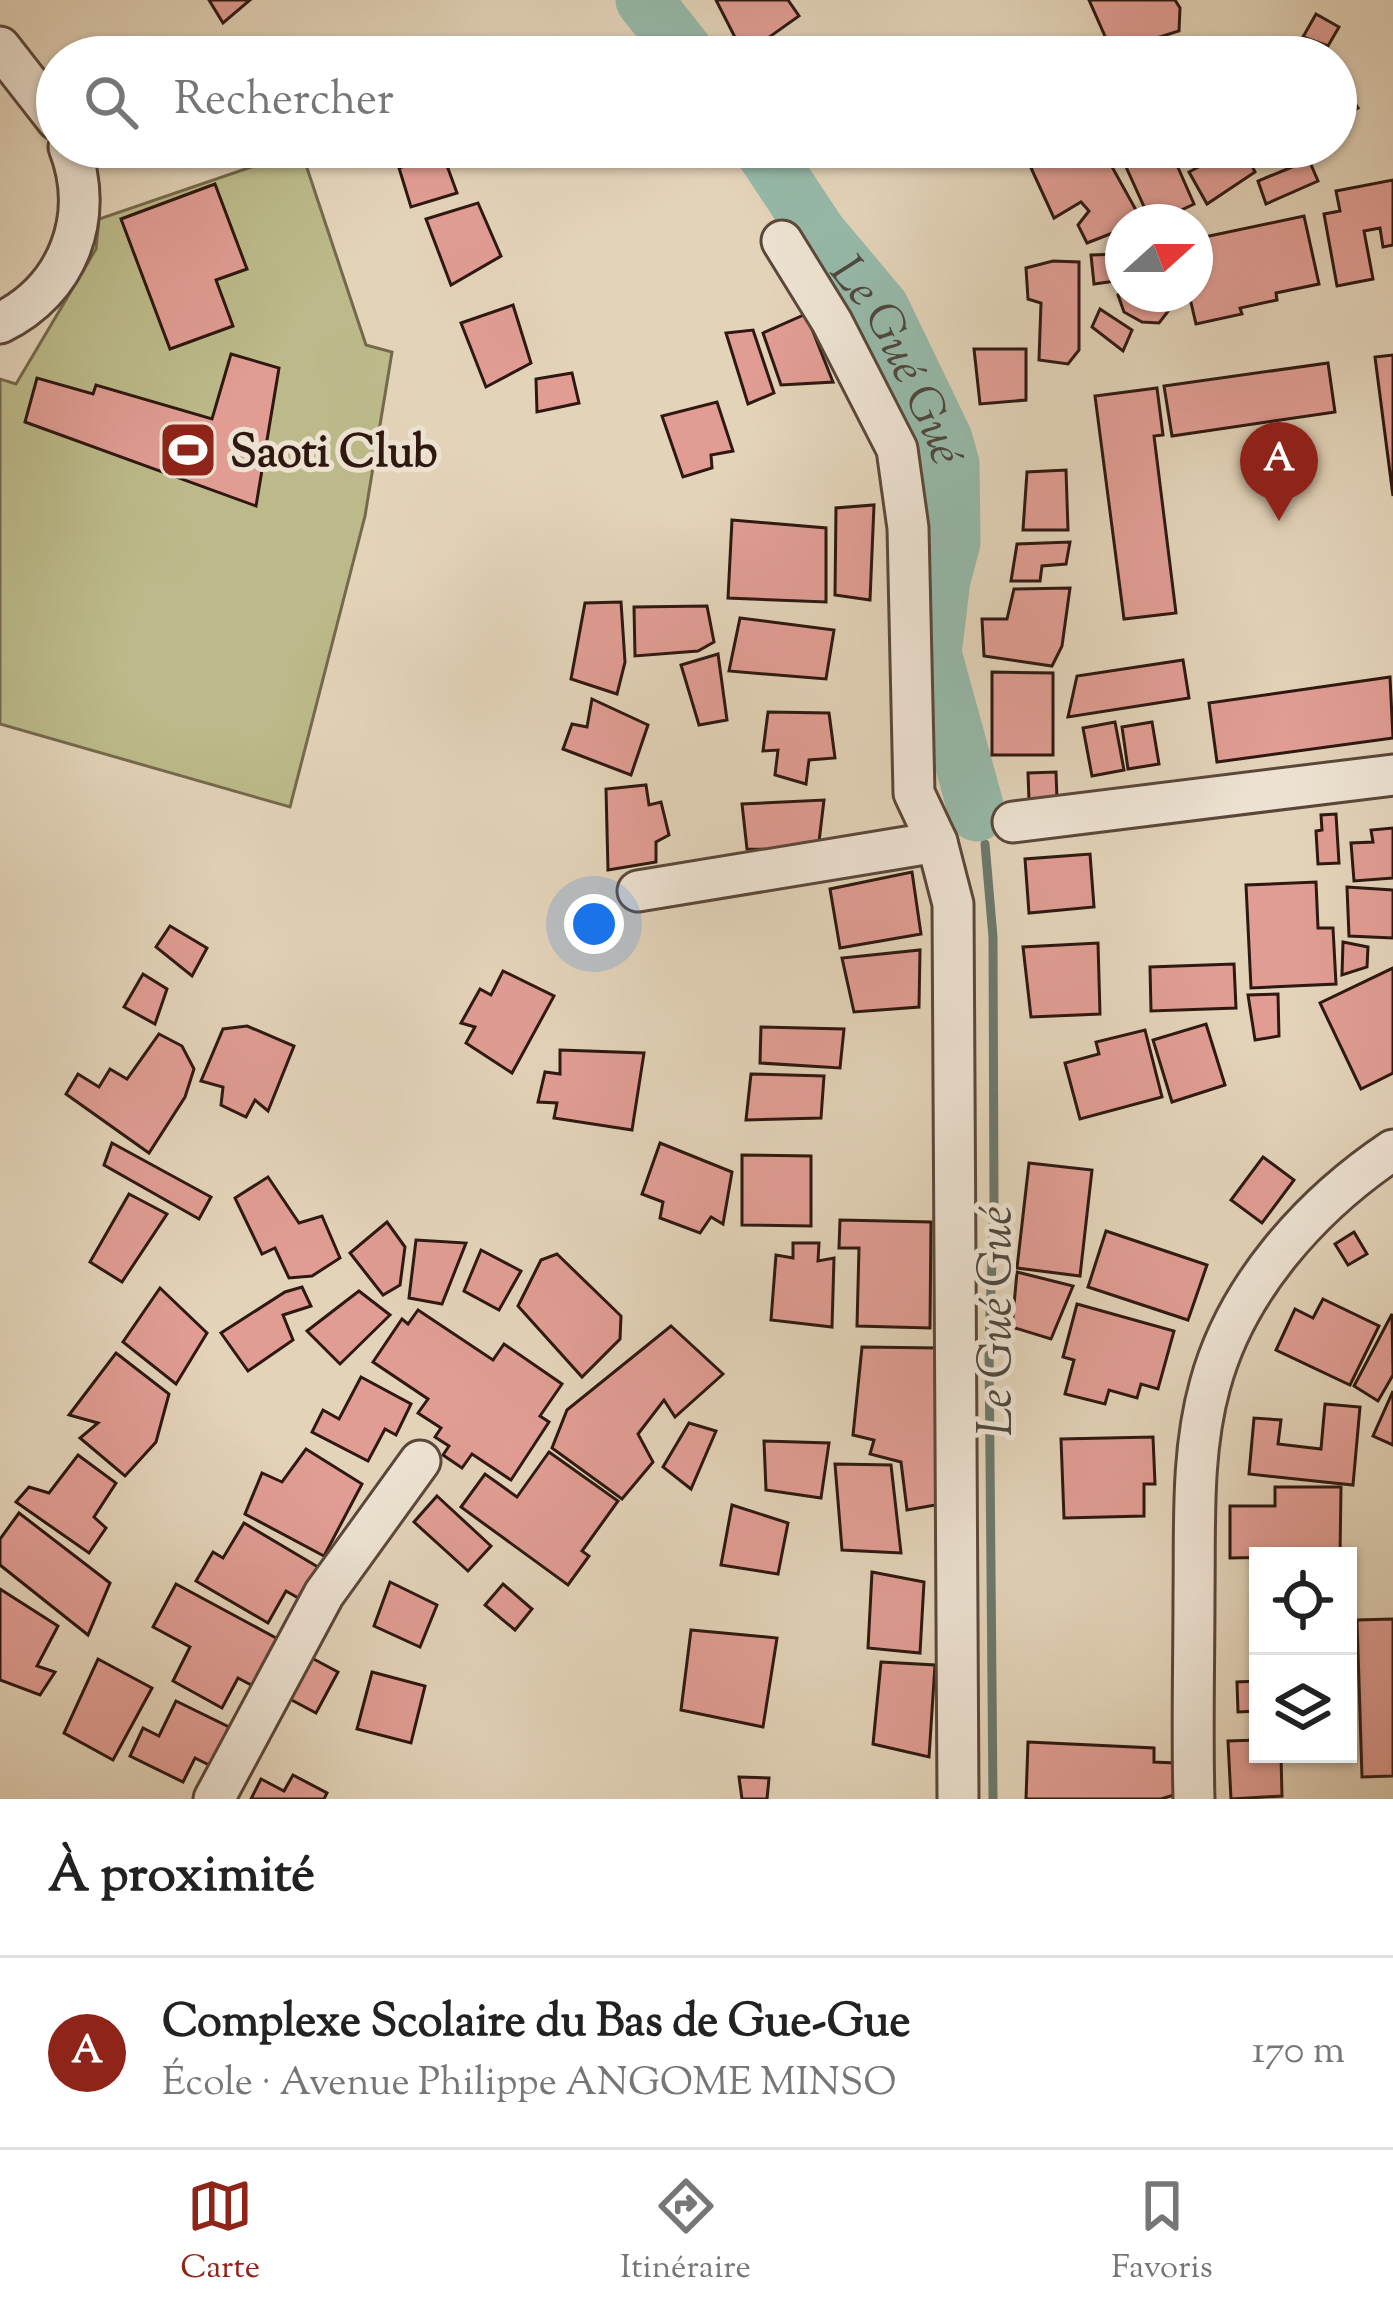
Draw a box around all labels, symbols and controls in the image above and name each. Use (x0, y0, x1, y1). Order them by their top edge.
search box (36, 36, 1357, 168)
icon: search (78, 69, 144, 135)
text: Rechercher (174, 70, 394, 135)
north arrow (1105, 204, 1213, 312)
water label: Le Gué Gué (811, 242, 978, 473)
sports icon: Saoti Club (157, 419, 219, 481)
pin: A (1240, 422, 1318, 521)
place label: Saoti Club (230, 423, 438, 488)
your location (564, 894, 624, 954)
water label: Le Gué Gué (964, 1206, 1033, 1436)
map controls (1249, 1547, 1357, 1763)
button: locate (1249, 1547, 1357, 1655)
button: layers (1249, 1655, 1357, 1763)
text: À proximité (48, 1841, 315, 1914)
text: Complexe Scolaire du Bas de Gue-Gue (162, 1992, 911, 2057)
text: A (71, 2025, 103, 2081)
text: 170 m (1252, 2025, 1345, 2081)
text: École · Avenue Philippe ANGOME MINSO (162, 2057, 897, 2113)
tab: Carte (180, 2173, 260, 2293)
tab: Itinéraire (620, 2173, 751, 2293)
tab: Favoris (1111, 2173, 1213, 2293)

